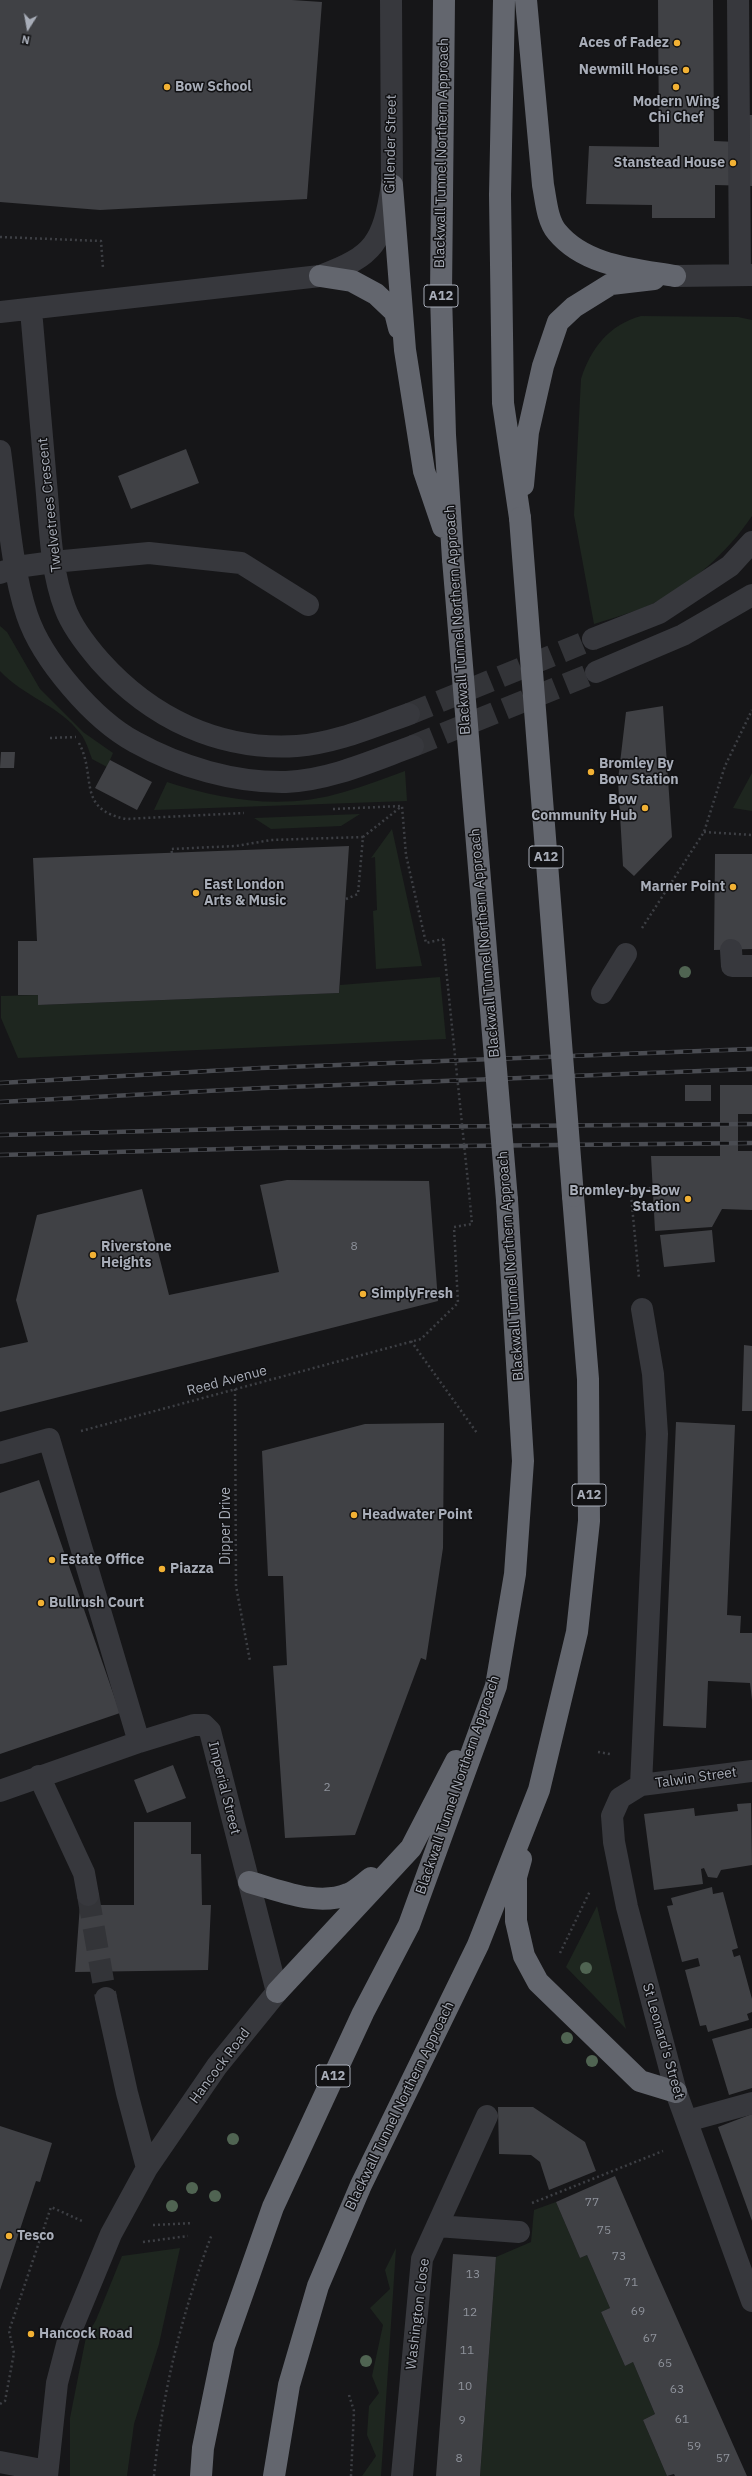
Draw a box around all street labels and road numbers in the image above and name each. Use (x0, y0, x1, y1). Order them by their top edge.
street label: Blackwall Tunnel Northern Approach (432, 38, 452, 268)
street label: Gillender Street (382, 94, 400, 194)
road number: A12 (424, 285, 458, 307)
street label: Twelvetrees Crescent (35, 437, 65, 573)
street label: Blackwall Tunnel Northern Approach (442, 505, 474, 735)
street label: Blackwall Tunnel Northern Approach (467, 828, 503, 1058)
road number: A12 (529, 846, 563, 868)
street label: Blackwall Tunnel Northern Approach (495, 1151, 527, 1381)
street label: Reed Avenue (185, 1362, 269, 1400)
road number: A12 (572, 1484, 606, 1506)
street label: Dipper Drive (218, 1487, 234, 1565)
street label: Blackwall Tunnel Northern Approach (413, 1673, 503, 1897)
street label: Imperial Street (204, 1740, 244, 1836)
street label: Talwin Street (654, 1764, 738, 1792)
street label: St Leonard's Street (638, 1981, 688, 2101)
street label: Blackwall Tunnel Northern Approach (342, 1999, 458, 2213)
street label: Hancock Road (186, 2025, 254, 2107)
road number: A12 (316, 2065, 350, 2087)
street label: Washington Close (403, 2257, 433, 2371)

